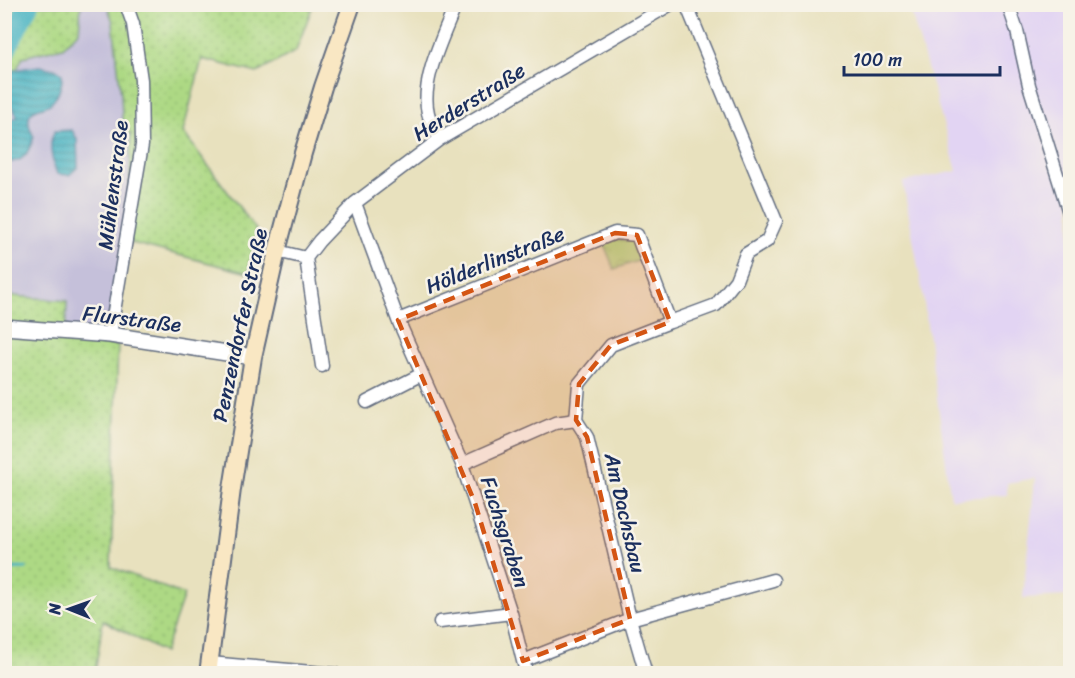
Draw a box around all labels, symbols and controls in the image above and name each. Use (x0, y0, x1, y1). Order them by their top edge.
scale bar (844, 39, 1000, 77)
text: 100 m (853, 44, 902, 76)
street label: Herderstraße (405, 52, 534, 152)
street label: Mühlenstraße (86, 118, 140, 252)
street label: Hölderlinstraße (420, 215, 571, 305)
street label: Penzendorfer Straße (201, 225, 279, 425)
street label: Flurstraße (81, 294, 183, 344)
street label: Am Dachsbau (592, 448, 657, 577)
street label: Fuchsgraben (469, 471, 541, 593)
north arrow (39, 579, 99, 639)
text: N (40, 602, 69, 616)

